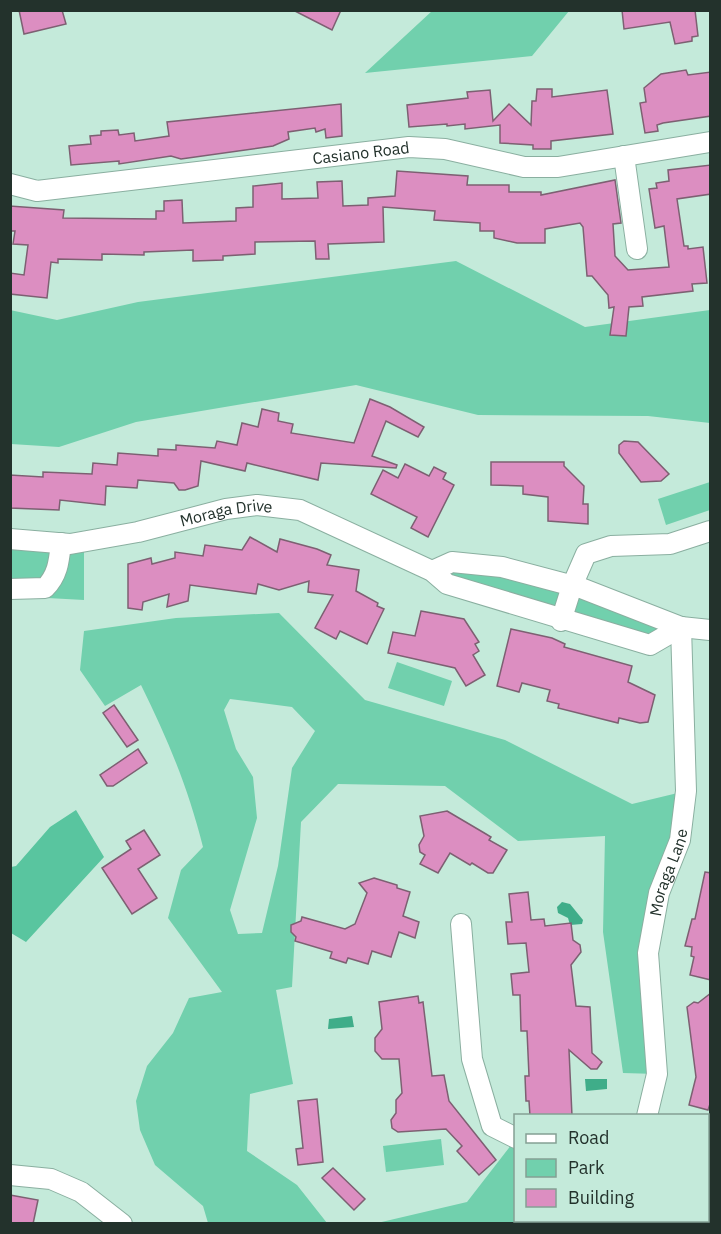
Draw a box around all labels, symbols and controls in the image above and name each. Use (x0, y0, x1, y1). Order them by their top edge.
street label: Casiano Road (311, 137, 410, 168)
street label: Moraga Drive (178, 495, 274, 531)
street label: Moraga Lane (645, 827, 691, 918)
legend (514, 1114, 709, 1222)
text: Road (568, 1126, 609, 1149)
text: Park (568, 1156, 605, 1179)
text: Building (568, 1186, 635, 1209)

